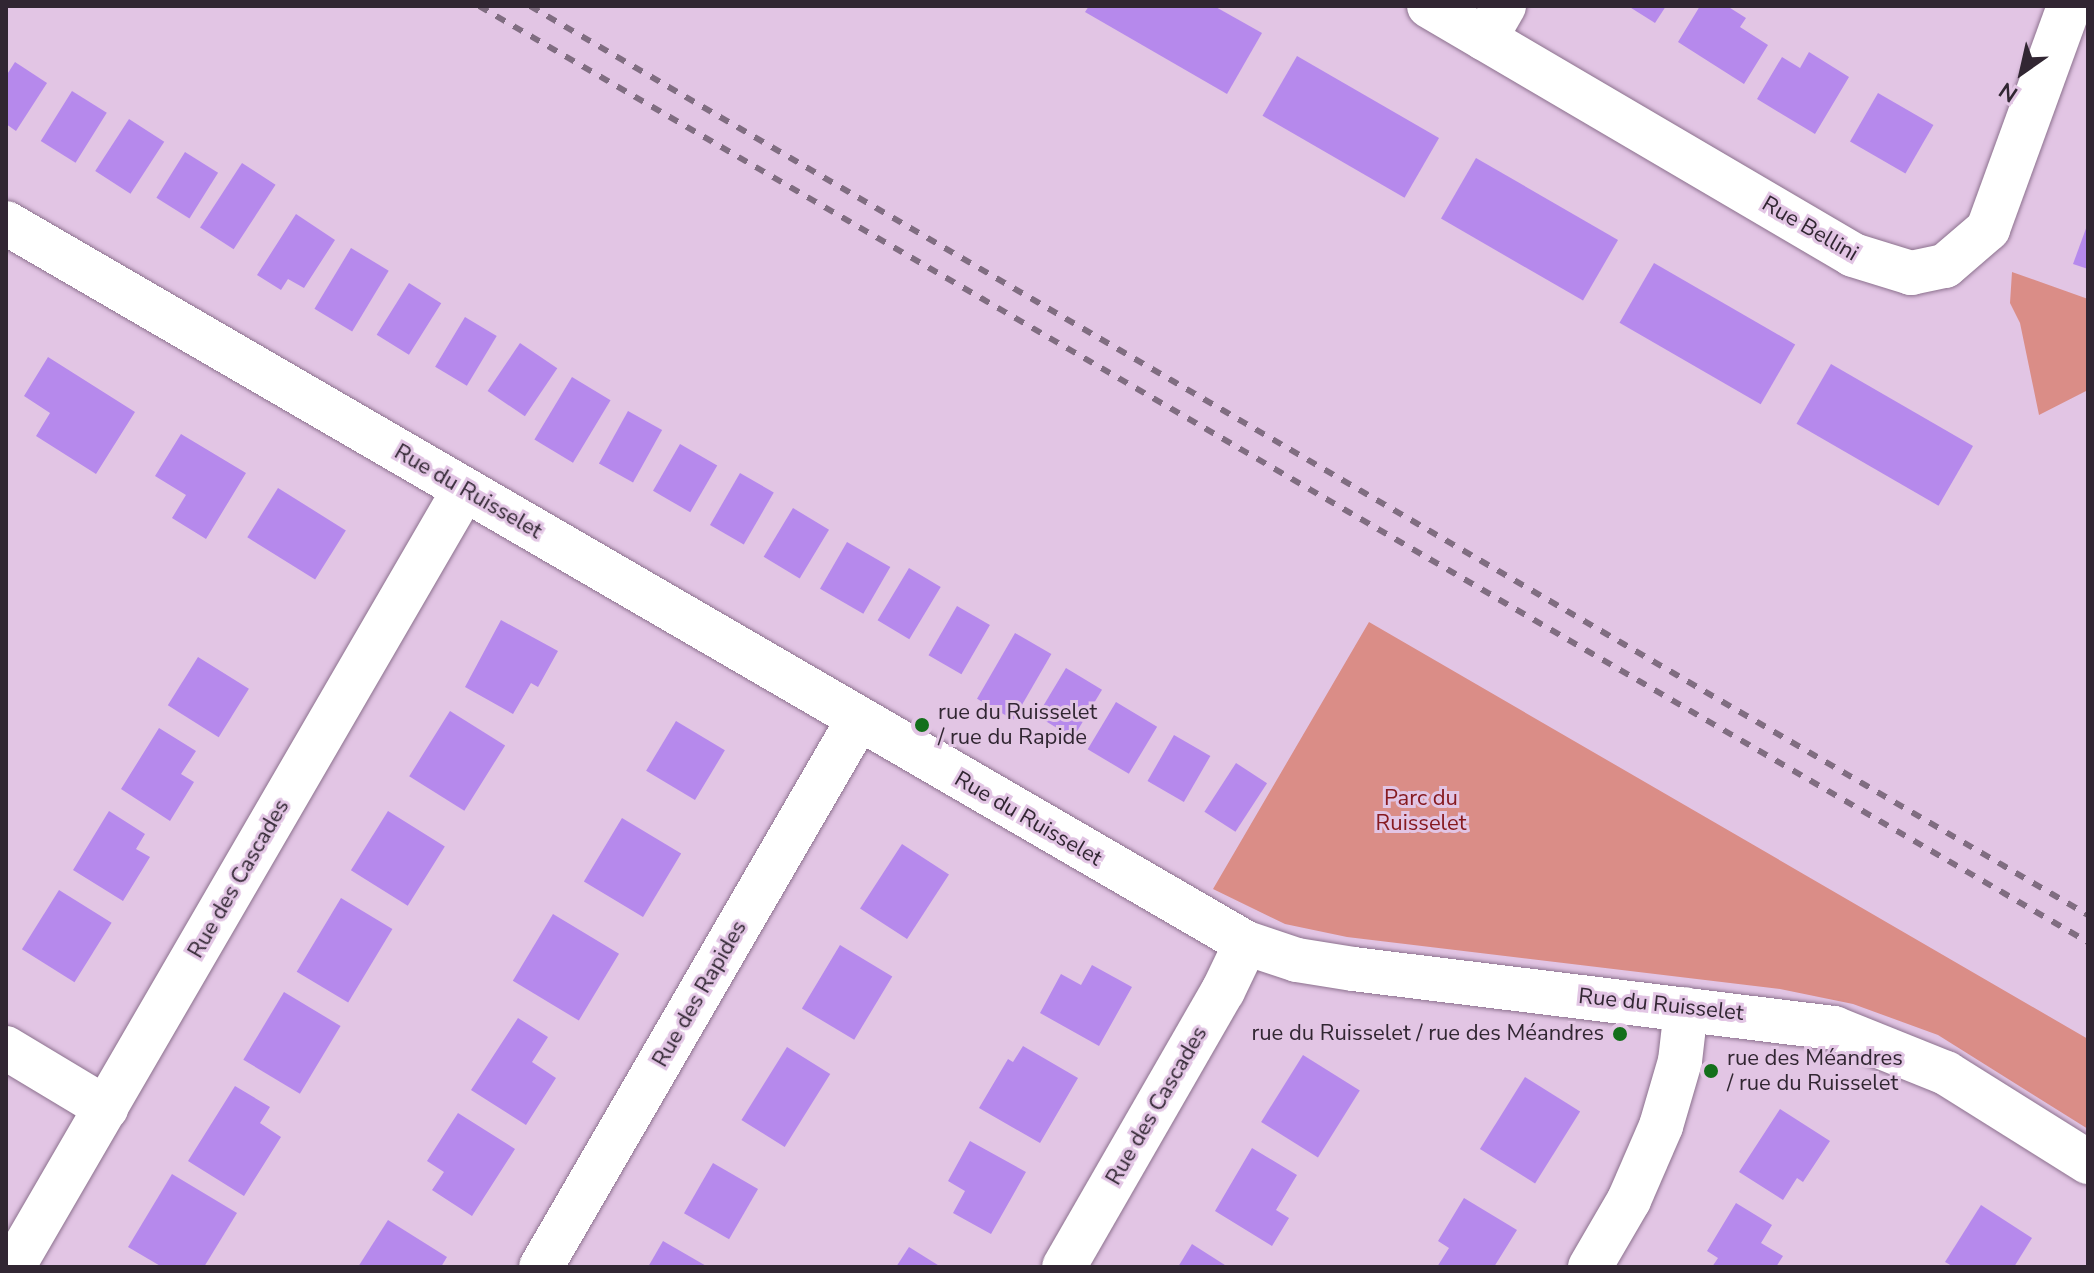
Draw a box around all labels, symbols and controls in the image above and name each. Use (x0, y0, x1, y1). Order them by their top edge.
north arrow (1982, 32, 2062, 112)
text: N (1993, 75, 2024, 109)
street label: Rue Bellini (1757, 191, 1863, 267)
street label: Rue du Ruisselet (389, 439, 547, 545)
place label: rue du Ruisselet / rue du Rapide (938, 699, 1097, 750)
marker: rue du Ruisselet / rue du Rapide (913, 716, 931, 734)
street label: Rue du Ruisselet (949, 766, 1107, 872)
park label: Parc du Ruisselet (1376, 785, 1466, 836)
street label: Rue des Cascades (183, 795, 295, 963)
street label: Rue des Rapides (647, 916, 753, 1072)
street label: Rue du Ruisselet (1577, 983, 1745, 1027)
place label: rue du Ruisselet / rue des Méandres (1251, 1021, 1604, 1047)
street label: Rue des Cascades (1101, 1022, 1213, 1190)
marker: rue du Ruisselet / rue des Méandres (1611, 1025, 1629, 1043)
place label: rue des Méandres / rue du Ruisselet (1727, 1045, 1903, 1096)
marker: rue des Méandres / rue du Ruisselet (1702, 1062, 1720, 1080)

